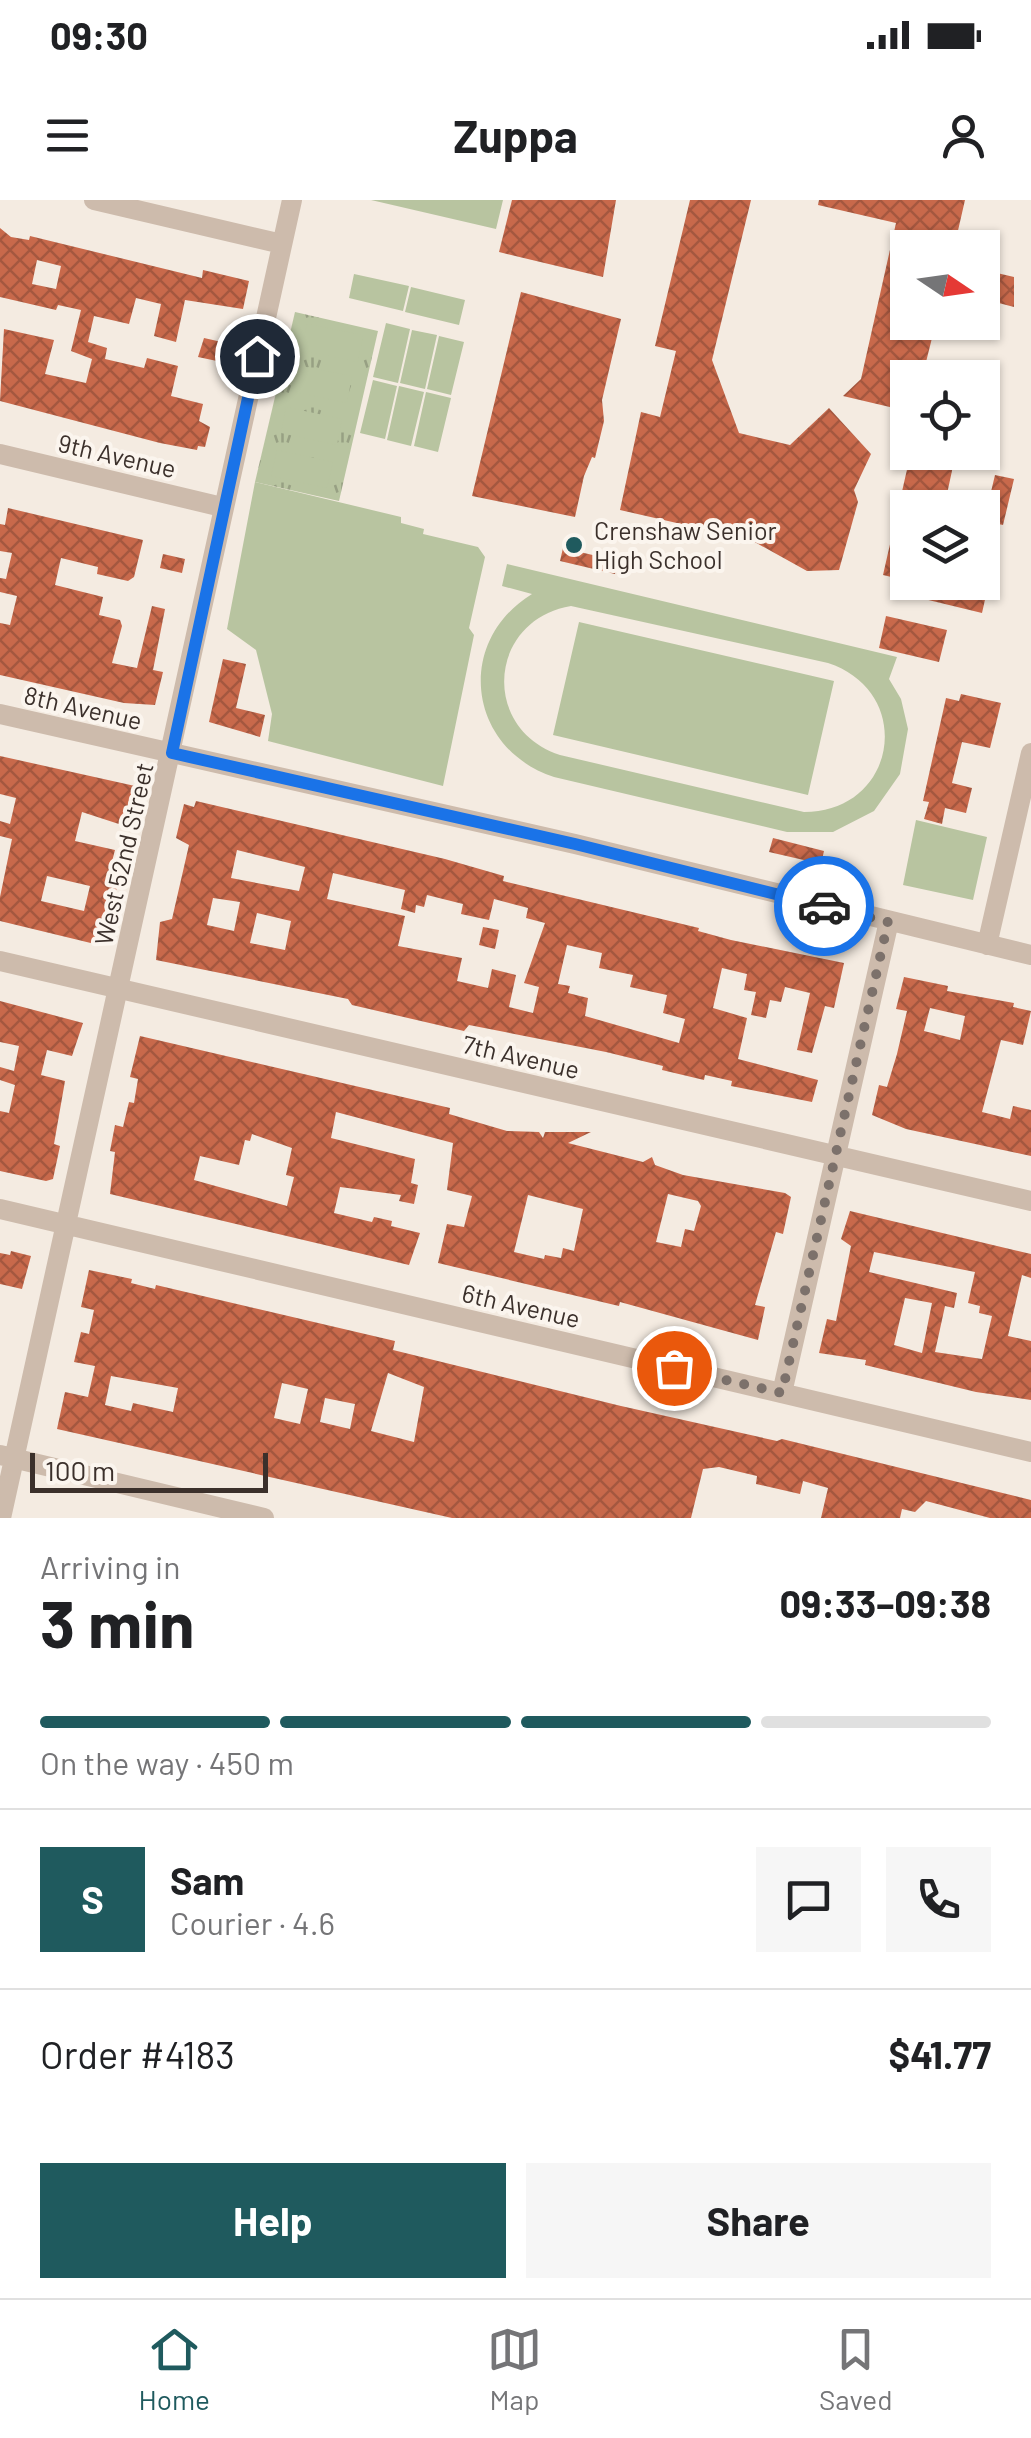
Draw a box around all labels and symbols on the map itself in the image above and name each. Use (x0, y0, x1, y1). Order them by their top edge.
north arrow (890, 230, 1000, 340)
pin (215, 314, 300, 399)
street label: 9th Avenue (55, 427, 179, 483)
place label: Crenshaw Senior High School (594, 515, 777, 574)
marker: Crenshaw Senior High School (563, 534, 585, 556)
street label: 8th Avenue (21, 679, 145, 735)
street label: West 52nd Street (87, 760, 159, 948)
courier (774, 856, 874, 956)
street label: 7th Avenue (460, 1028, 583, 1084)
street label: 6th Avenue (459, 1277, 583, 1333)
pin (632, 1326, 717, 1411)
scale bar (30, 1448, 268, 1492)

